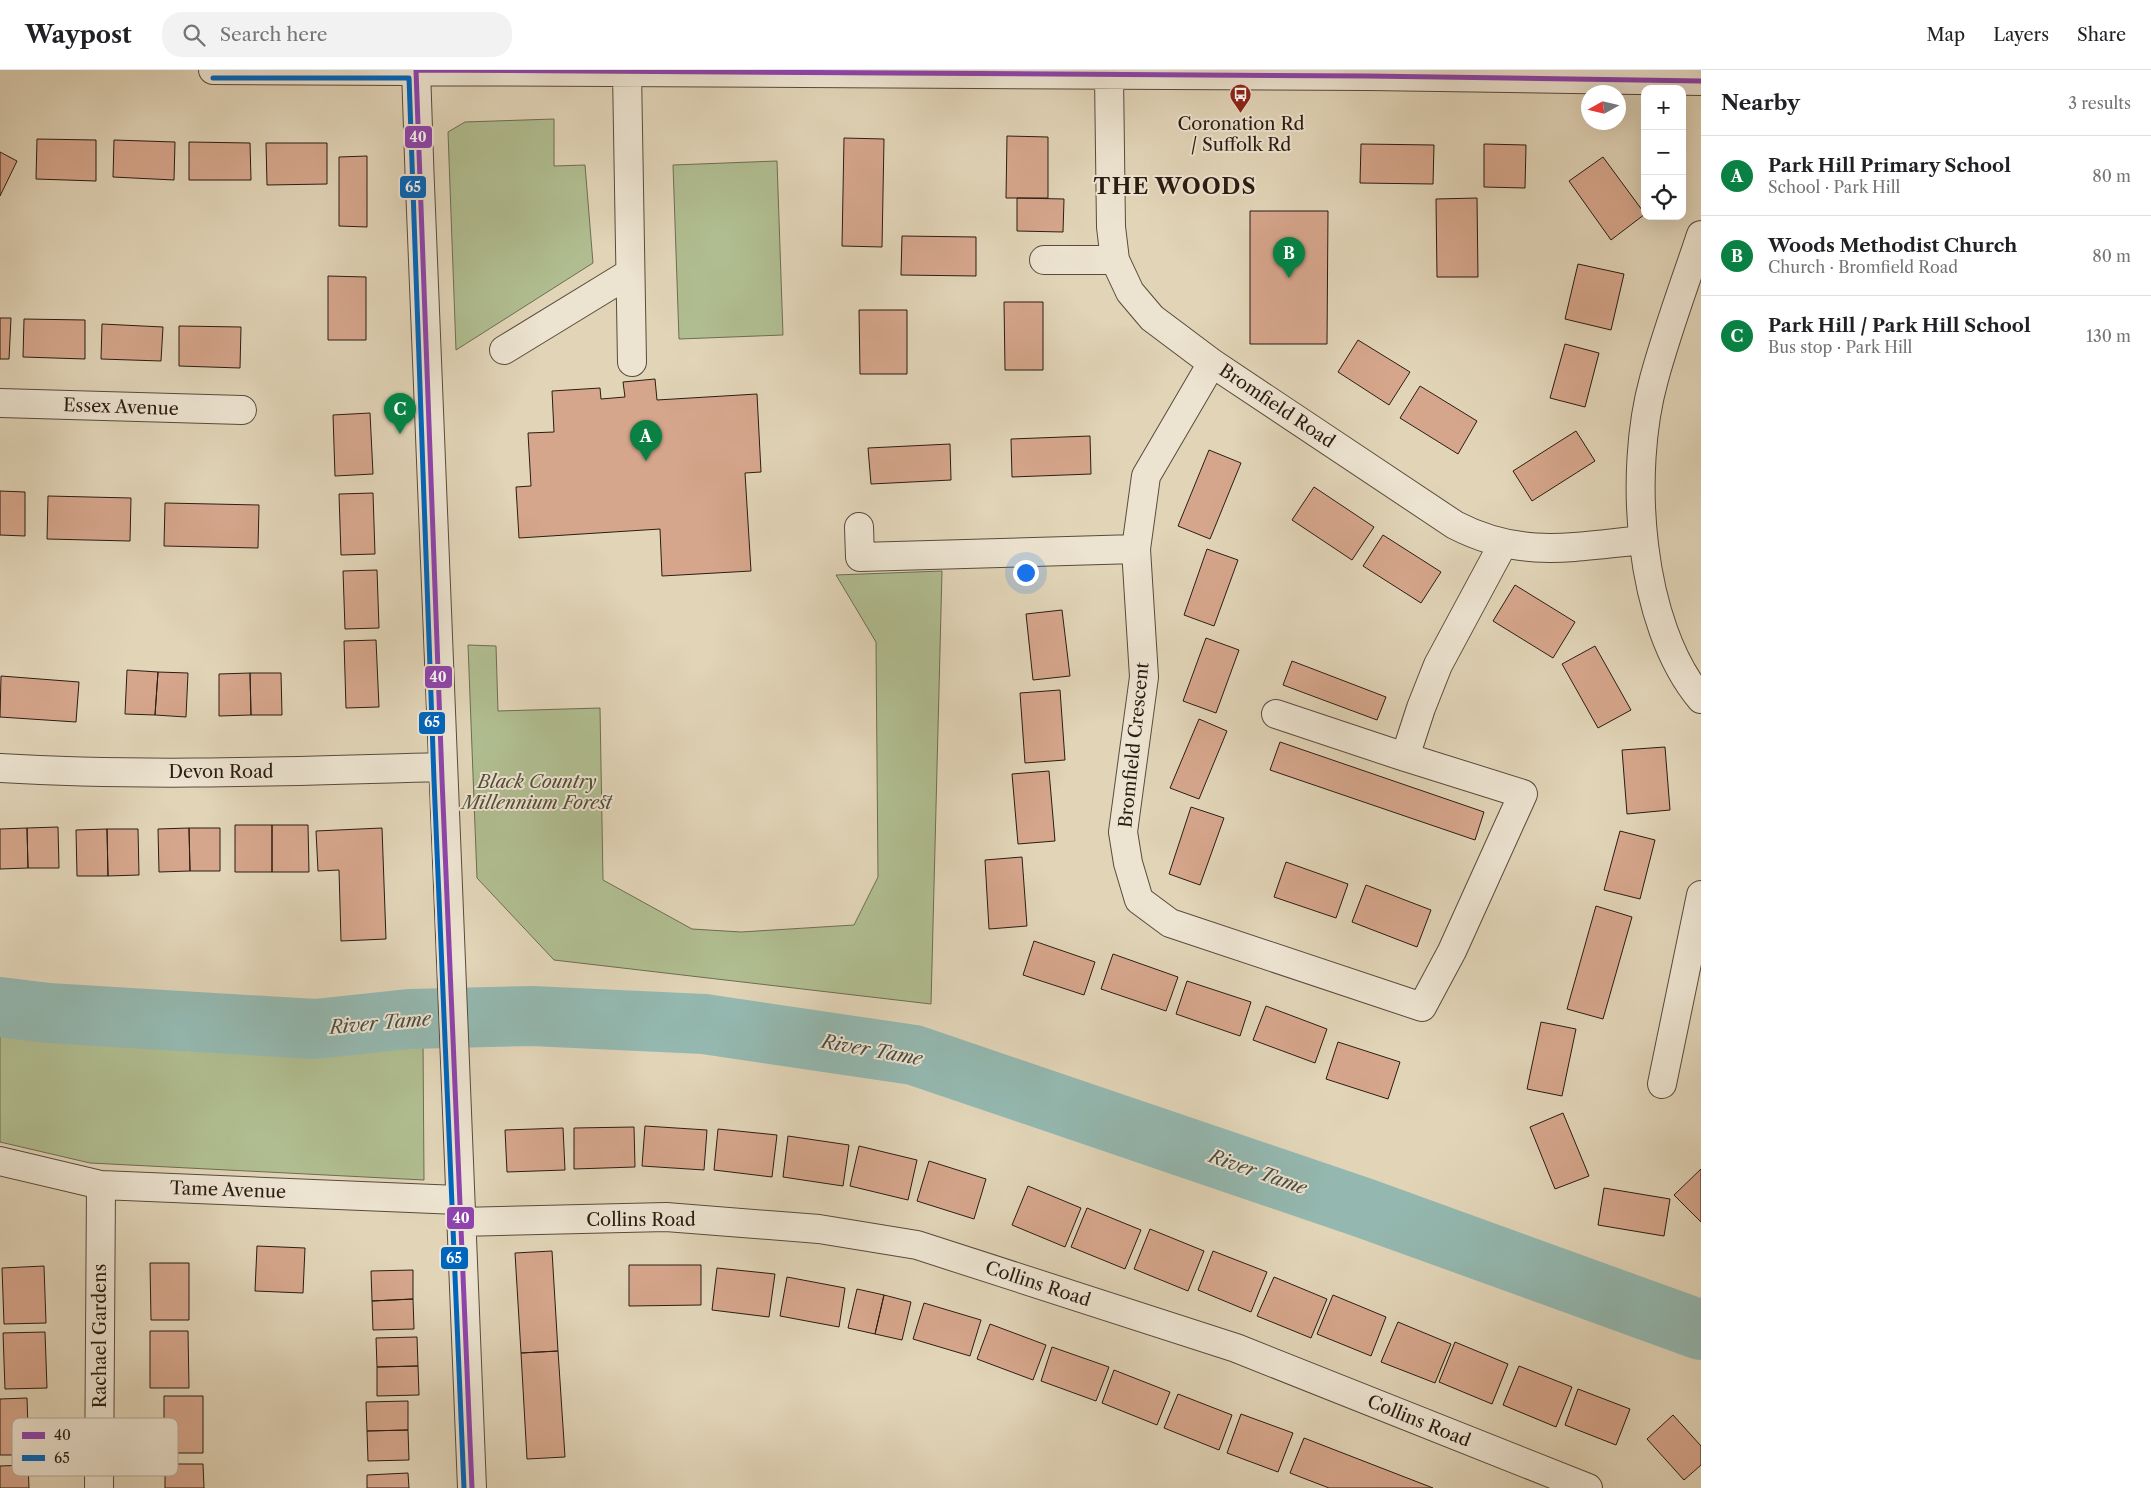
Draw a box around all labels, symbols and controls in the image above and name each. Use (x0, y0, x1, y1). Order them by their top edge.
search box (162, 12, 512, 57)
text: Waypost (25, 20, 132, 49)
icon: search (180, 21, 208, 49)
text: Search here (220, 23, 327, 46)
text: Map (1927, 24, 1965, 46)
text: Layers (1993, 24, 2049, 46)
text: Share (2077, 24, 2126, 46)
bus stop icon: Coronation Rd / Suffolk Rd (1229, 82, 1253, 113)
north arrow (1581, 85, 1626, 130)
map controls (1641, 85, 1686, 220)
button: + (1641, 85, 1686, 130)
text: Nearby (1721, 90, 1800, 115)
text: 3 results (2068, 93, 2131, 113)
place label: Coronation Rd / Suffolk Rd (1177, 113, 1305, 156)
line badge: 40 (404, 125, 433, 149)
text: 40 (409, 128, 427, 146)
button: − (1641, 130, 1686, 175)
text: Park Hill Primary School (1768, 154, 2011, 177)
text: A (1731, 166, 1743, 186)
text: 80 m (2092, 166, 2131, 186)
district label: THE WOODS (1093, 173, 1257, 200)
line badge: 65 (399, 175, 427, 199)
button: locate (1641, 175, 1686, 220)
text: School · Park Hill (1768, 177, 1900, 197)
text: 65 (405, 178, 421, 196)
text: Woods Methodist Church (1768, 234, 2017, 257)
pin: B (1273, 237, 1305, 278)
text: B (1731, 246, 1743, 266)
text: 80 m (2092, 246, 2131, 266)
text: Church · Bromfield Road (1768, 257, 1958, 277)
text: Park Hill / Park Hill School (1768, 314, 2031, 337)
text: C (1731, 326, 1743, 346)
text: 130 m (2086, 326, 2131, 346)
text: Bus stop · Park Hill (1768, 337, 1912, 357)
street label: Bromfield Road (1215, 359, 1339, 453)
pin: C (384, 393, 416, 434)
street label: Essex Avenue (63, 394, 179, 420)
pin: A (630, 420, 662, 461)
your location (1013, 560, 1039, 586)
street label: Bromfield Crescent (1114, 660, 1154, 829)
line badge: 40 (424, 665, 453, 689)
text: 40 (429, 668, 447, 686)
line badge: 65 (418, 711, 446, 735)
text: 65 (424, 713, 440, 731)
street label: Devon Road (168, 761, 274, 783)
park label: Black Country Millennium Forest (460, 771, 614, 814)
water label: River Tame (326, 1007, 433, 1039)
water label: River Tame (818, 1029, 925, 1070)
water label: River Tame (1204, 1144, 1311, 1200)
street label: Tame Avenue (170, 1177, 286, 1203)
line badge: 40 (446, 1206, 475, 1230)
text: 40 (452, 1209, 470, 1227)
street label: Collins Road (586, 1209, 696, 1231)
line badge: 65 (440, 1246, 469, 1270)
text: 65 (446, 1249, 462, 1267)
street label: Collins Road (983, 1257, 1094, 1311)
street label: Rachael Gardens (89, 1264, 111, 1408)
street label: Collins Road (1364, 1390, 1474, 1452)
legend (12, 1418, 178, 1476)
text: 40 (54, 1426, 71, 1444)
text: 65 (54, 1449, 70, 1467)

